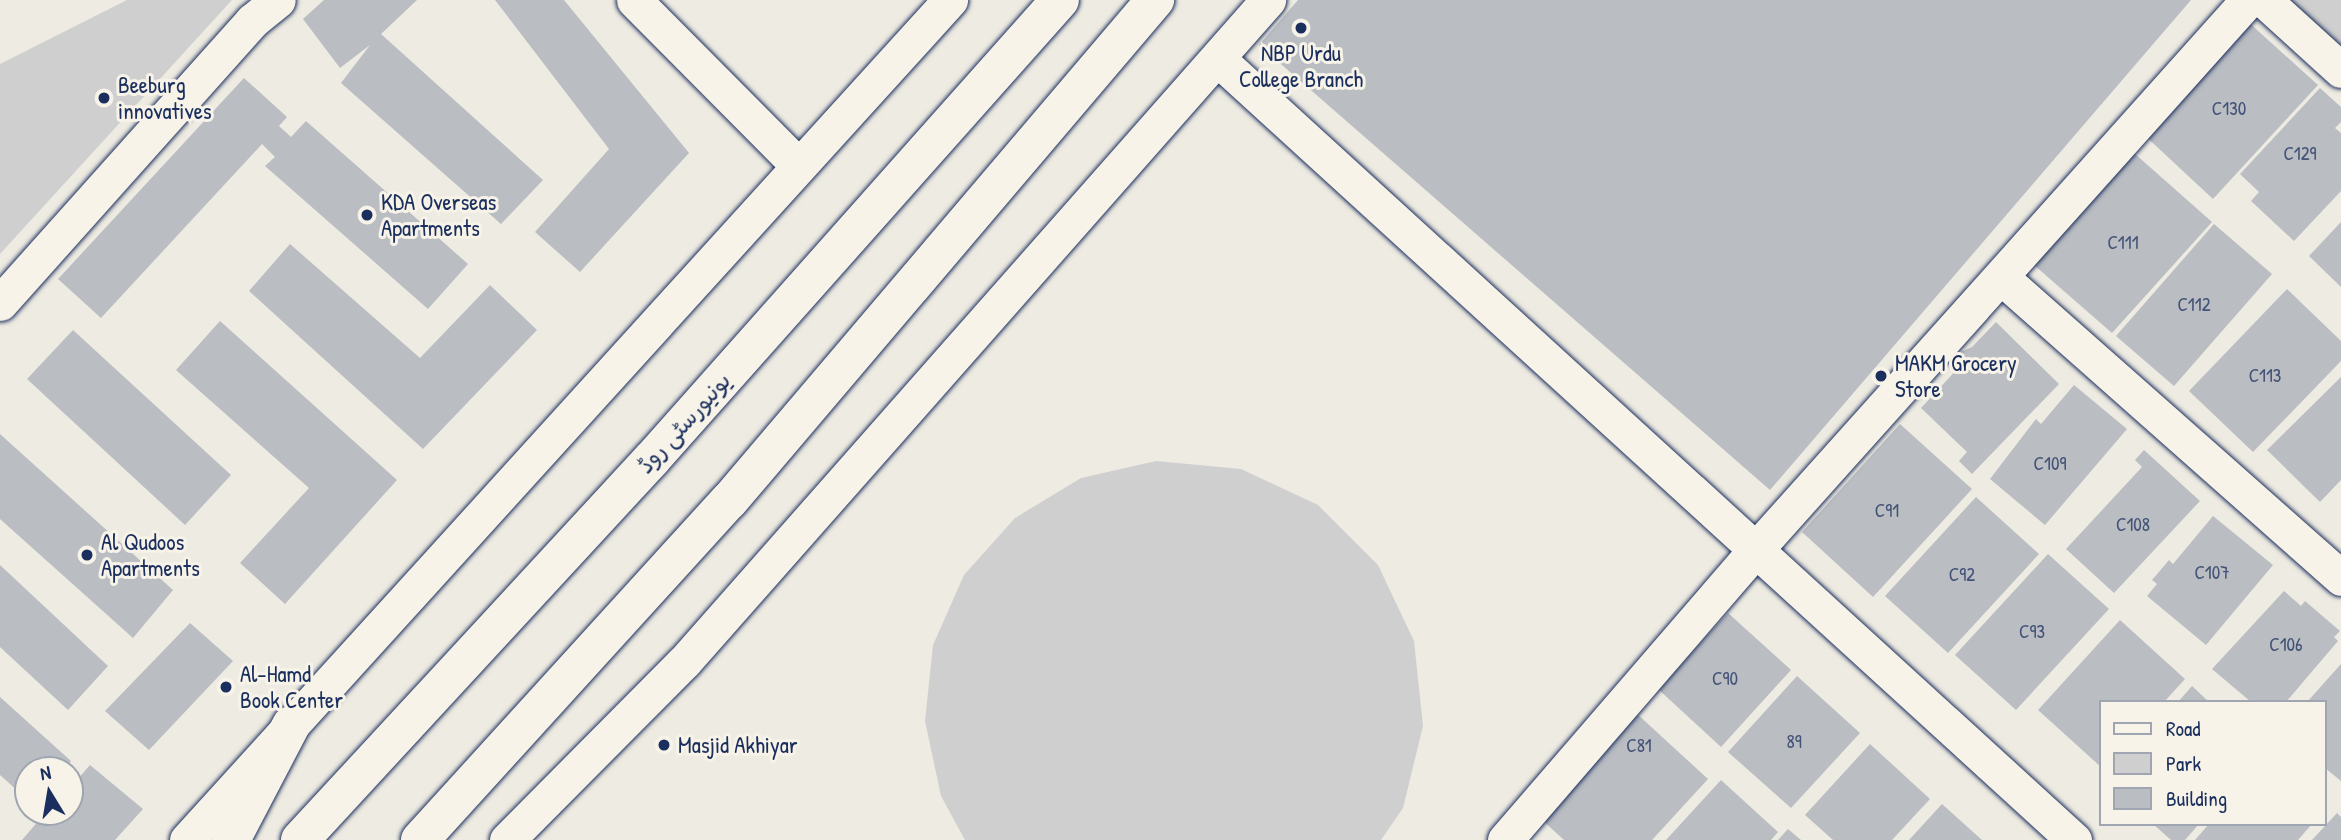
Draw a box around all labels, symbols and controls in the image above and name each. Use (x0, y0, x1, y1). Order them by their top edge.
marker: NBP Urdu College Branch (1293, 20, 1309, 36)
place label: NBP Urdu College Branch (1239, 39, 1363, 93)
place label: Beeburg innovatives (118, 71, 212, 125)
marker: Beeburg innovatives (96, 90, 112, 106)
house number: C130 (2212, 98, 2246, 120)
house number: C129 (2283, 143, 2317, 165)
place label: KDA Overseas Apartments (381, 188, 496, 242)
marker: KDA Overseas Apartments (359, 207, 375, 223)
house number: C111 (2107, 232, 2139, 254)
house number: C112 (2177, 294, 2211, 316)
place label: MAKM Grocery Store (1895, 349, 2017, 403)
house number: C113 (2249, 365, 2281, 387)
street label: یونیورسٹی روڈ (631, 367, 737, 479)
marker: MAKM Grocery Store (1873, 368, 1889, 384)
house number: C109 (2034, 453, 2066, 475)
house number: C91 (1875, 500, 1899, 522)
house number: C108 (2116, 514, 2150, 536)
place label: Al Qudoos Apartments (101, 528, 200, 582)
marker: Al Qudoos Apartments (79, 547, 95, 563)
house number: C107 (2194, 562, 2230, 584)
house number: C92 (1949, 564, 1975, 586)
house number: C93 (2019, 621, 2045, 643)
house number: C106 (2269, 634, 2303, 656)
place label: Al-Hamd Book Center (240, 660, 343, 714)
house number: C90 (1712, 668, 1738, 690)
marker: Al-Hamd Book Center (218, 679, 234, 695)
legend (2100, 700, 2327, 826)
text: Road (2166, 714, 2200, 743)
place label: Masjid Akhiyar (678, 731, 798, 759)
house number: 89 (1786, 731, 1802, 753)
house number: C81 (1626, 735, 1652, 757)
marker: Masjid Akhiyar (656, 737, 672, 753)
text: Park (2166, 749, 2201, 778)
north arrow (14, 756, 84, 826)
text: N (38, 759, 53, 786)
text: Building (2166, 784, 2227, 813)

